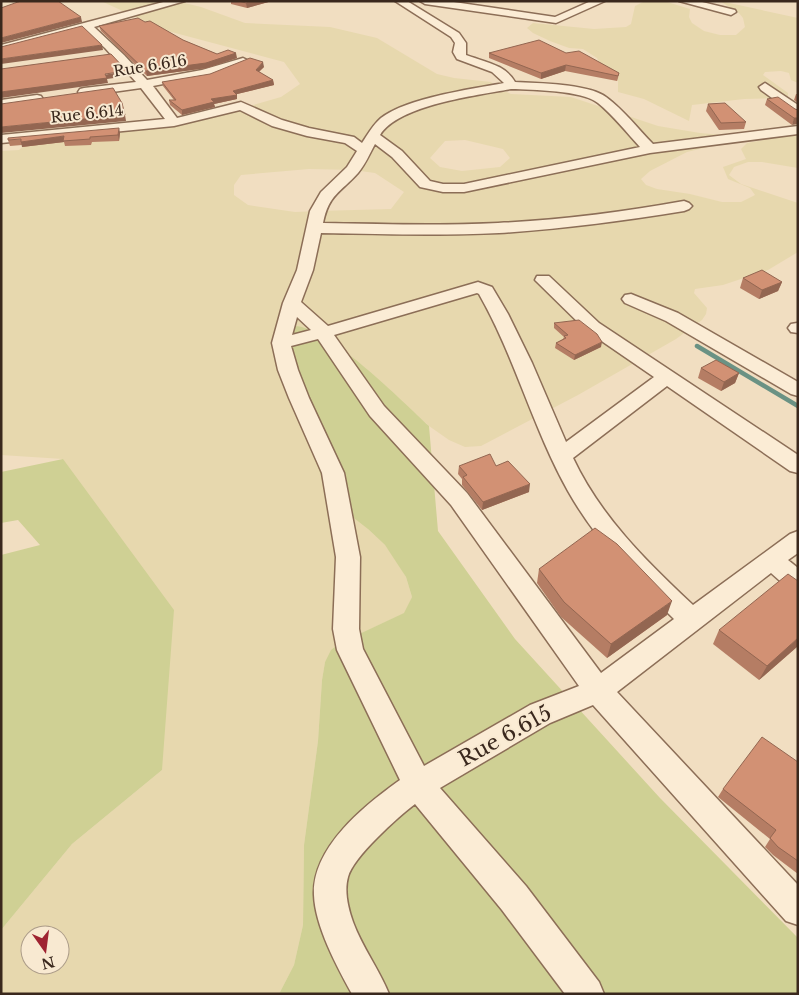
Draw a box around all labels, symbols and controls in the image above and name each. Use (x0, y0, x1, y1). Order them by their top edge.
street label: Rue 6.616 (112, 50, 188, 81)
street label: Rue 6.614 (49, 100, 124, 127)
street label: Rue 6.615 (454, 700, 556, 772)
north arrow (20, 925, 70, 975)
text: N (40, 952, 57, 973)

